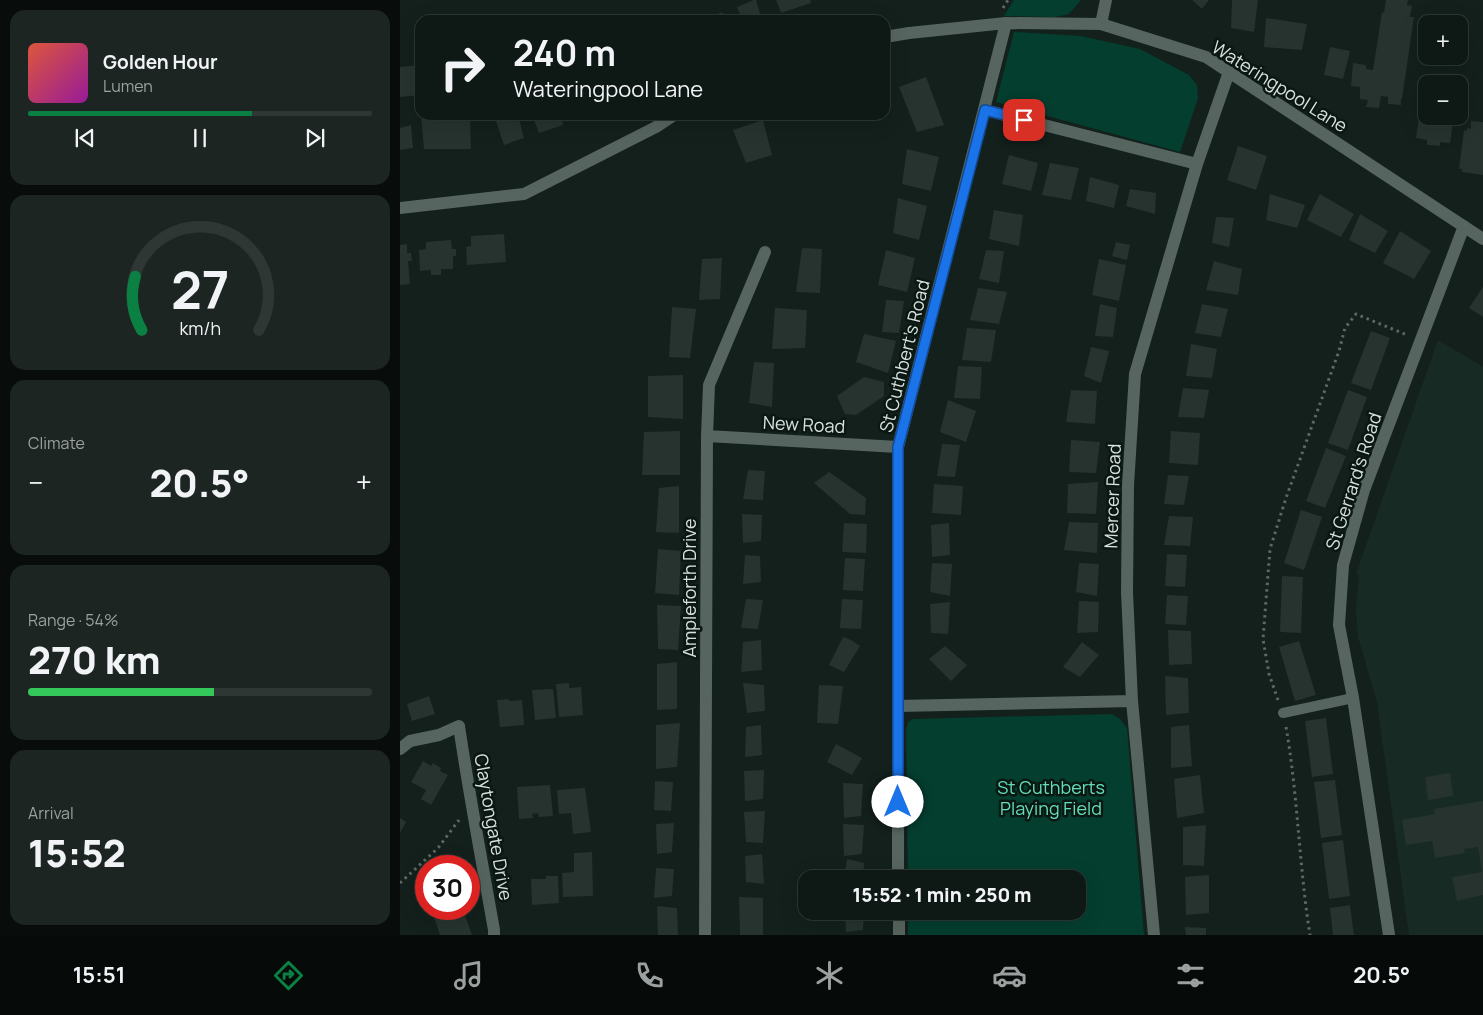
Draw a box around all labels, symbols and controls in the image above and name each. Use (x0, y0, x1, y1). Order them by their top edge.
map controls (1418, 15, 1468, 125)
button: + (1418, 15, 1468, 65)
text: 240 m (513, 29, 616, 77)
icon: right (430, 35, 495, 100)
street label: Wateringpool Lane (1208, 35, 1352, 137)
text: Golden Hour (103, 49, 217, 75)
text: Wateringpool Lane (513, 74, 703, 104)
text: Lumen (103, 75, 153, 97)
button: − (1418, 75, 1468, 125)
pin (1003, 99, 1045, 141)
icon: arrive (1010, 106, 1038, 134)
icon: previous (71, 124, 99, 152)
icon: pause (186, 124, 214, 152)
icon: next (301, 124, 329, 152)
text: 27 (171, 254, 229, 325)
street label: St Cuthbert's Road (873, 277, 935, 435)
text: km/h (179, 316, 221, 340)
street label: St Gerrard's Road (1319, 409, 1387, 553)
street label: New Road (762, 410, 846, 438)
text: Climate (28, 432, 85, 454)
street label: Mercer Road (1098, 443, 1126, 549)
text: 20.5° (149, 456, 250, 508)
text: − (28, 463, 43, 501)
text: + (356, 463, 372, 501)
street label: Ampleforth Drive (677, 519, 701, 657)
text: Range · 54% (28, 609, 118, 631)
text: 270 km (28, 633, 161, 685)
street label: Claytongate Drive (469, 752, 519, 902)
position arrow (871, 775, 923, 827)
park label: St Cuthberts Playing Field (997, 775, 1105, 820)
text: Arrival (28, 802, 74, 824)
text: 15:52 (28, 826, 126, 878)
speed limit sign: 30 (415, 855, 480, 920)
text: 15:52 · 1 min · 250 m (853, 882, 1031, 908)
icon: directions (271, 958, 306, 993)
icon: music (451, 958, 486, 993)
icon: phone (632, 958, 667, 993)
icon: climate (812, 958, 847, 993)
icon: car (992, 958, 1027, 993)
icon: filters (1173, 958, 1208, 993)
text: 15:51 (73, 960, 125, 990)
text: 20.5° (1353, 960, 1410, 990)

